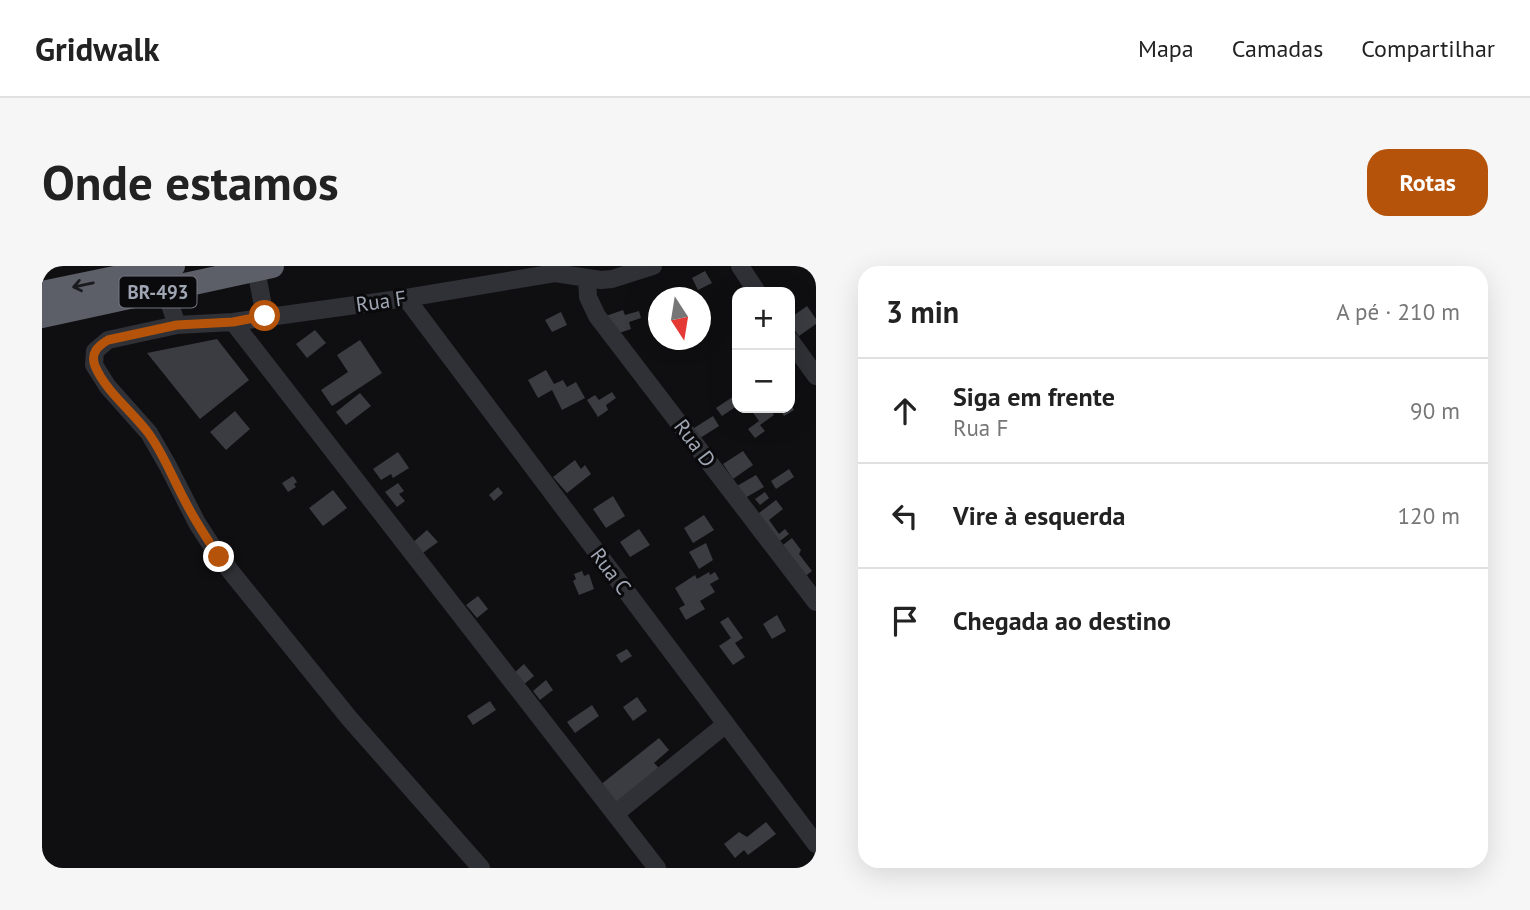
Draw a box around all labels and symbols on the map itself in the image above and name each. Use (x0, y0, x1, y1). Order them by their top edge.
road number: BR-493 (120, 276, 196, 308)
one-way arrow (72, 278, 95, 292)
street label: Rua F (354, 284, 408, 318)
north arrow (648, 287, 711, 350)
route start (249, 300, 280, 331)
street label: Rua D (668, 414, 722, 472)
route end (203, 541, 234, 572)
street label: Rua C (585, 542, 637, 600)

